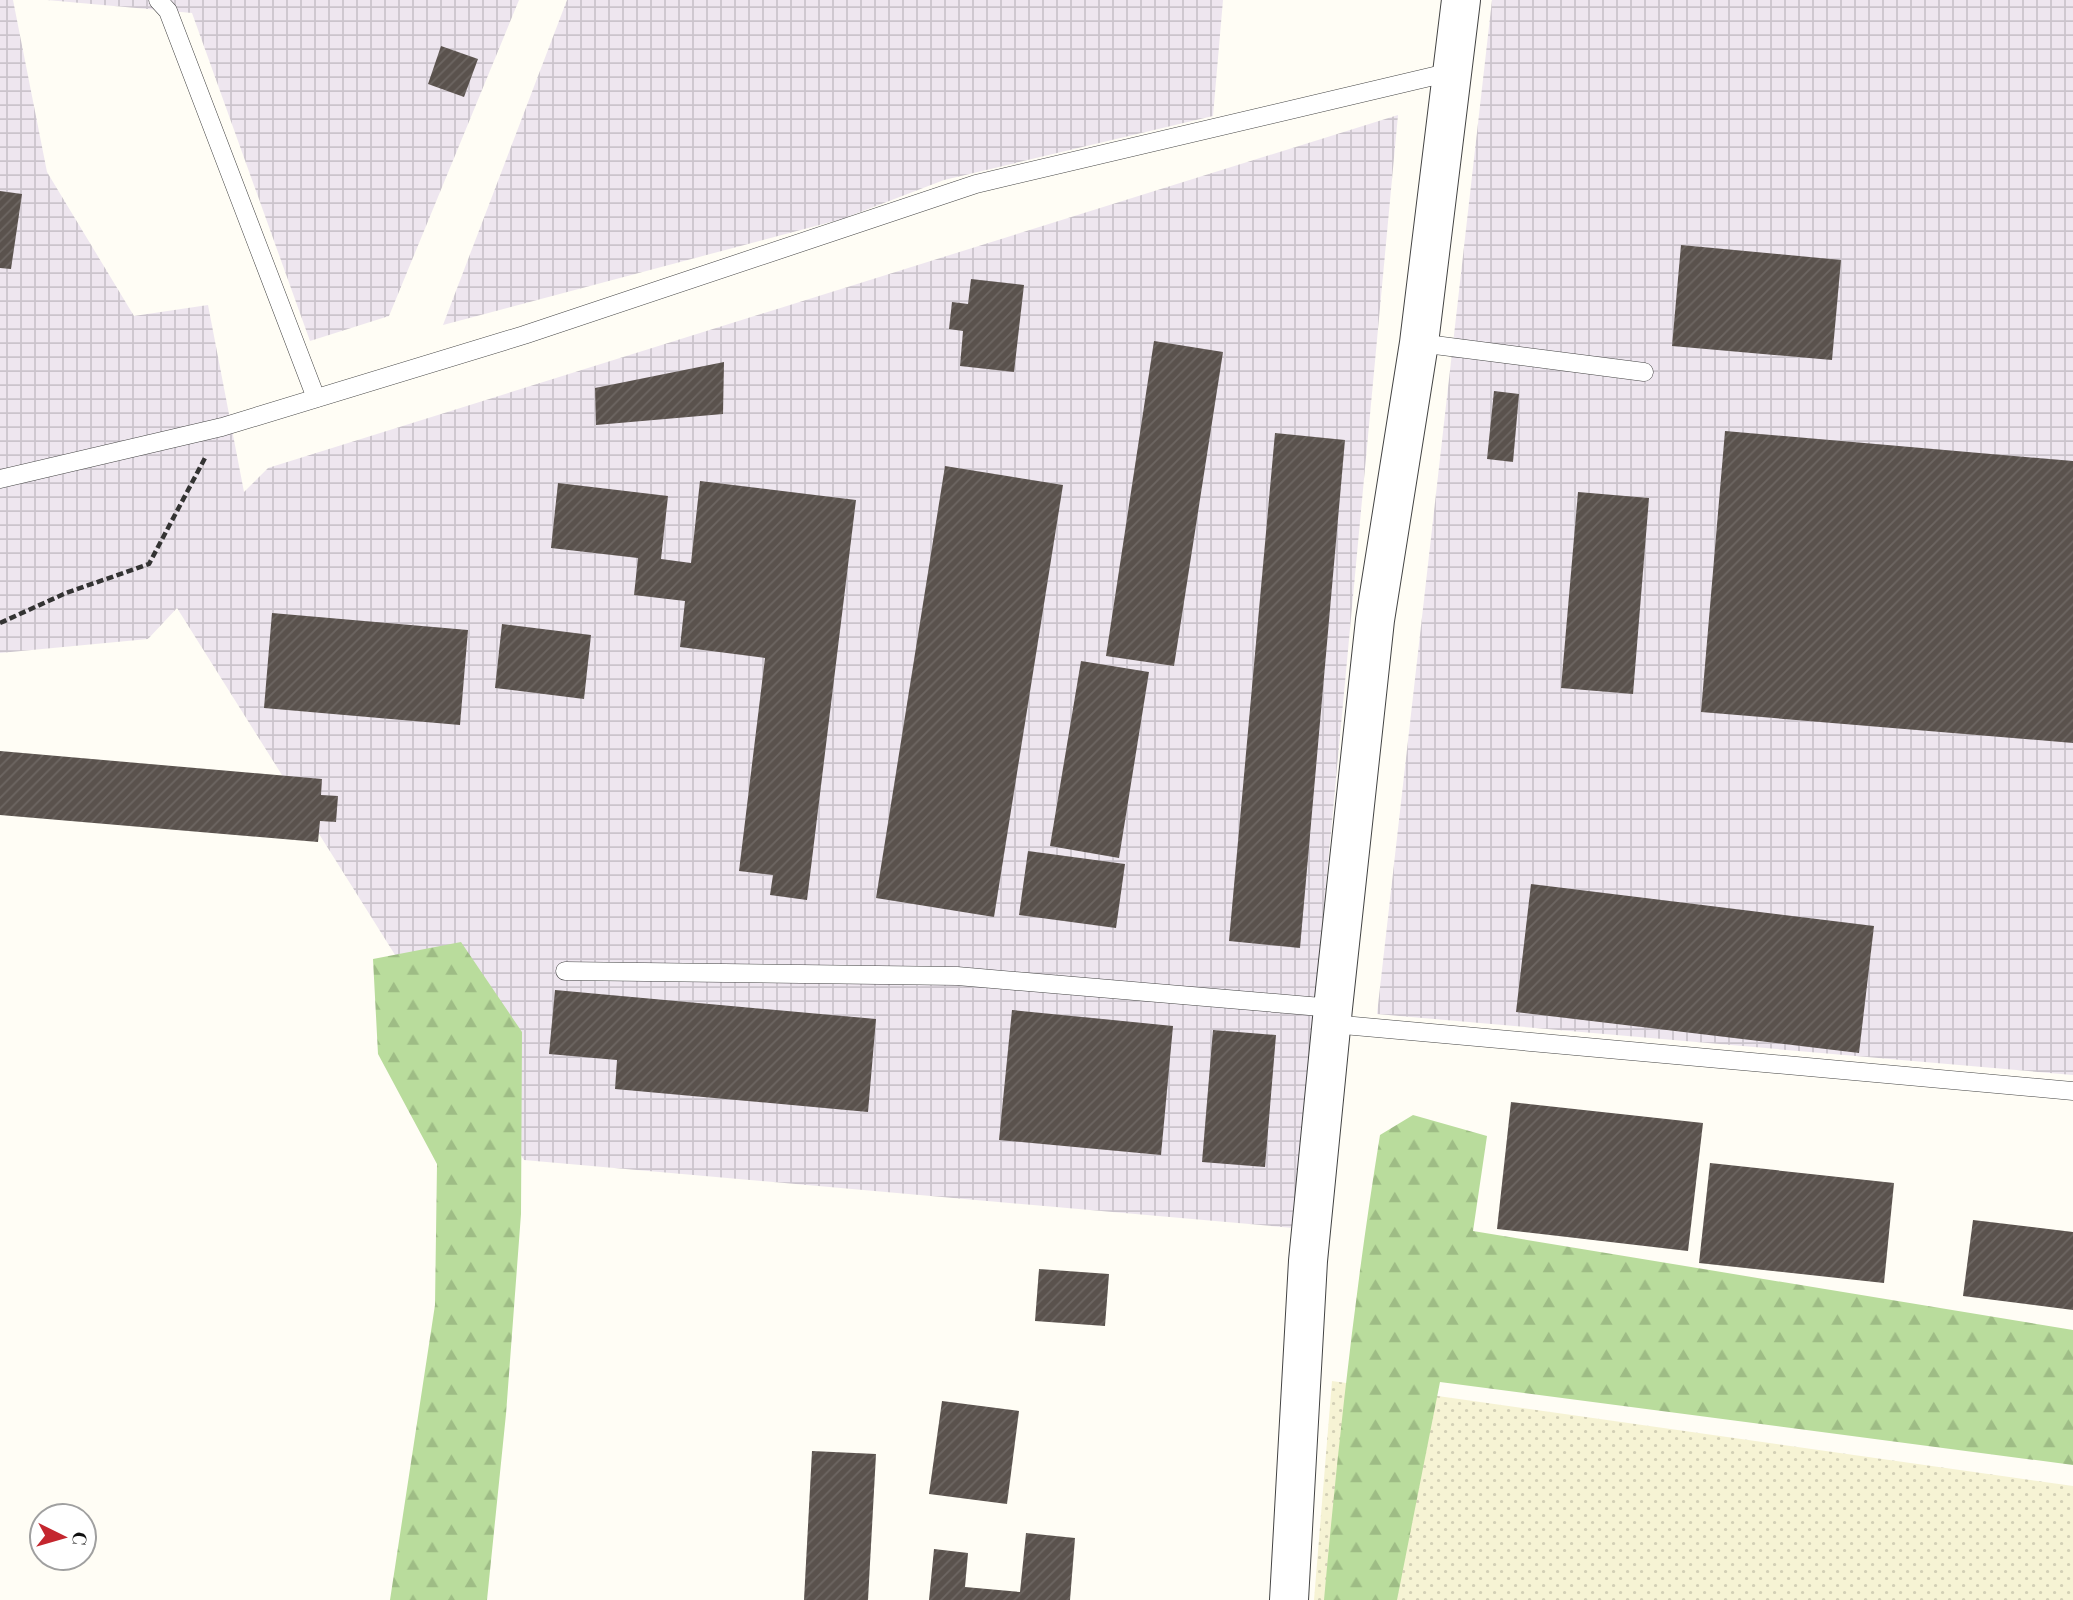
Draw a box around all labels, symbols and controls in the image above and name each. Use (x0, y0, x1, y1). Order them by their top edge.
north arrow (28, 1502, 98, 1572)
text: С (67, 1531, 94, 1546)

